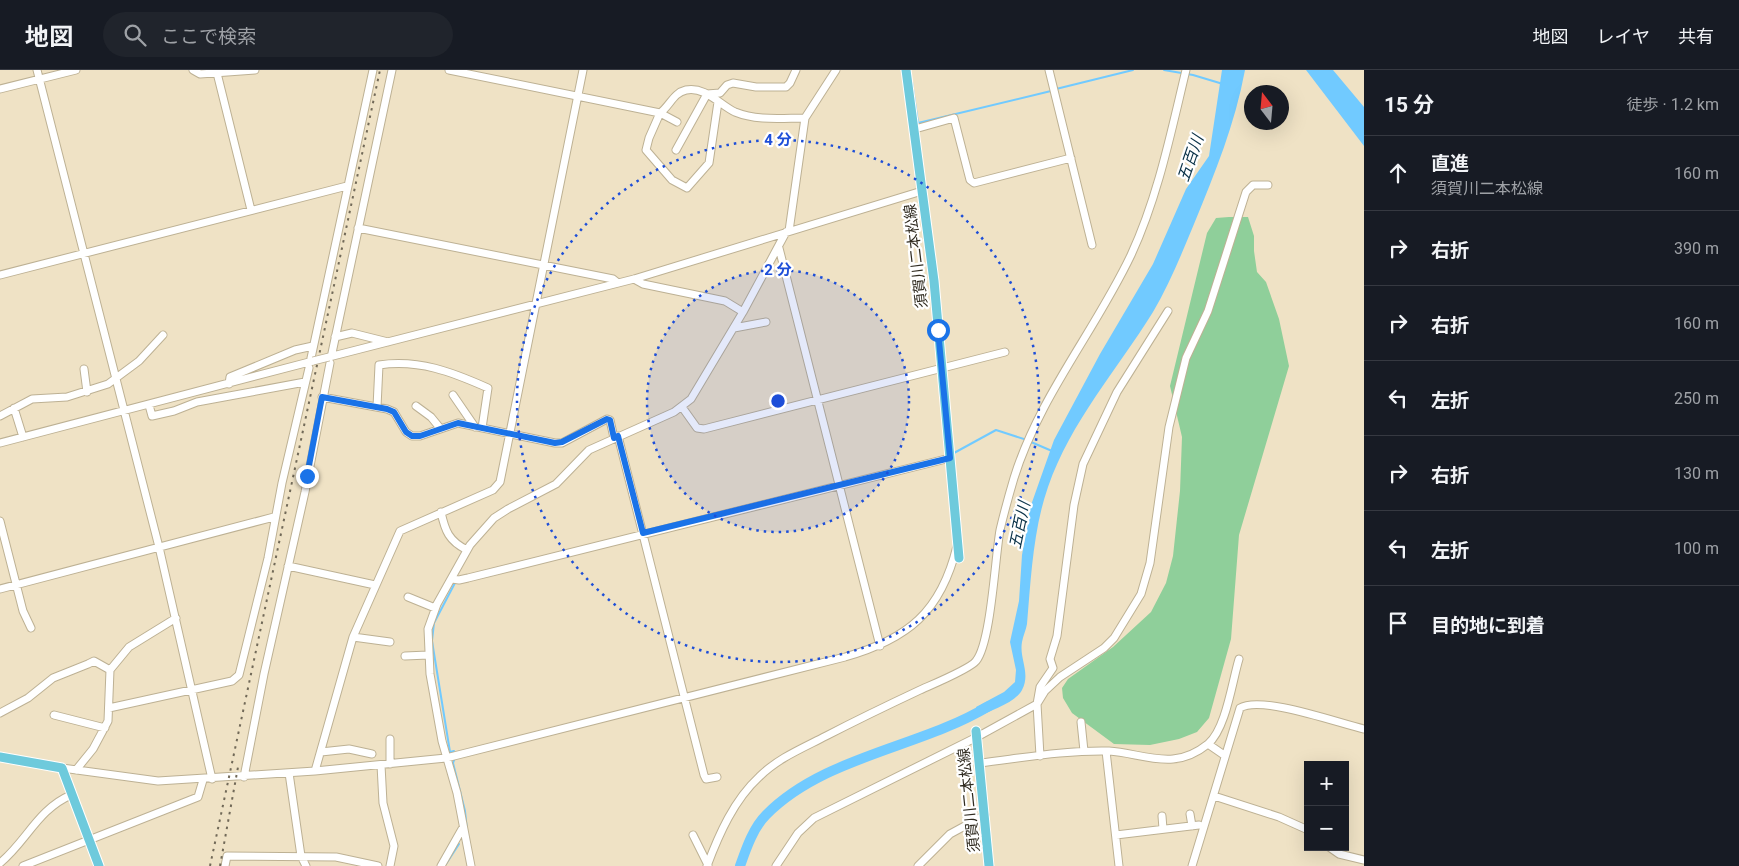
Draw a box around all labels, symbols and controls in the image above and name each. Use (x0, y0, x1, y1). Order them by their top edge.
search box (103, 12, 453, 57)
icon: search (121, 21, 149, 49)
text: 地図 (25, 23, 73, 51)
text: ここで検索 (161, 25, 256, 48)
text: 地図 (1533, 26, 1569, 47)
text: レイヤ (1597, 26, 1650, 47)
text: 共有 (1678, 26, 1714, 47)
north arrow (1244, 85, 1289, 130)
text: 15 分 (1384, 93, 1434, 117)
text: 徒歩 · 1.2 km (1627, 95, 1719, 114)
water label: 五百川 (1174, 130, 1208, 184)
text: 4 分 (764, 131, 792, 149)
text: 直進 (1431, 152, 1469, 175)
icon: ahead (1384, 159, 1412, 187)
text: 160 m (1674, 164, 1719, 183)
text: 須賀川二本松線 (1431, 179, 1543, 198)
street label: 須賀川二本松線 (901, 203, 931, 309)
icon: right (1384, 234, 1412, 262)
text: 右折 (1431, 239, 1469, 262)
text: 390 m (1674, 239, 1719, 258)
text: 2 分 (764, 261, 792, 279)
icon: right (1384, 309, 1412, 337)
text: 右折 (1431, 314, 1469, 337)
text: 160 m (1674, 314, 1719, 333)
route start (927, 319, 950, 342)
icon: left (1384, 384, 1412, 412)
text: 左折 (1431, 389, 1469, 412)
text: 250 m (1674, 389, 1719, 408)
centre of rings (769, 392, 787, 410)
icon: right (1384, 459, 1412, 487)
text: 右折 (1431, 464, 1469, 487)
text: 130 m (1674, 464, 1719, 483)
route end (296, 465, 319, 488)
water label: 五百川 (1005, 498, 1034, 551)
icon: left (1384, 534, 1412, 562)
text: 左折 (1431, 539, 1469, 562)
text: 100 m (1674, 539, 1719, 558)
icon: arrive (1384, 609, 1412, 637)
text: 目的地に到着 (1431, 614, 1545, 637)
street label: 須賀川二本松線 (955, 747, 983, 853)
map controls (1304, 761, 1349, 851)
button: + (1304, 761, 1349, 806)
button: − (1304, 806, 1349, 851)

